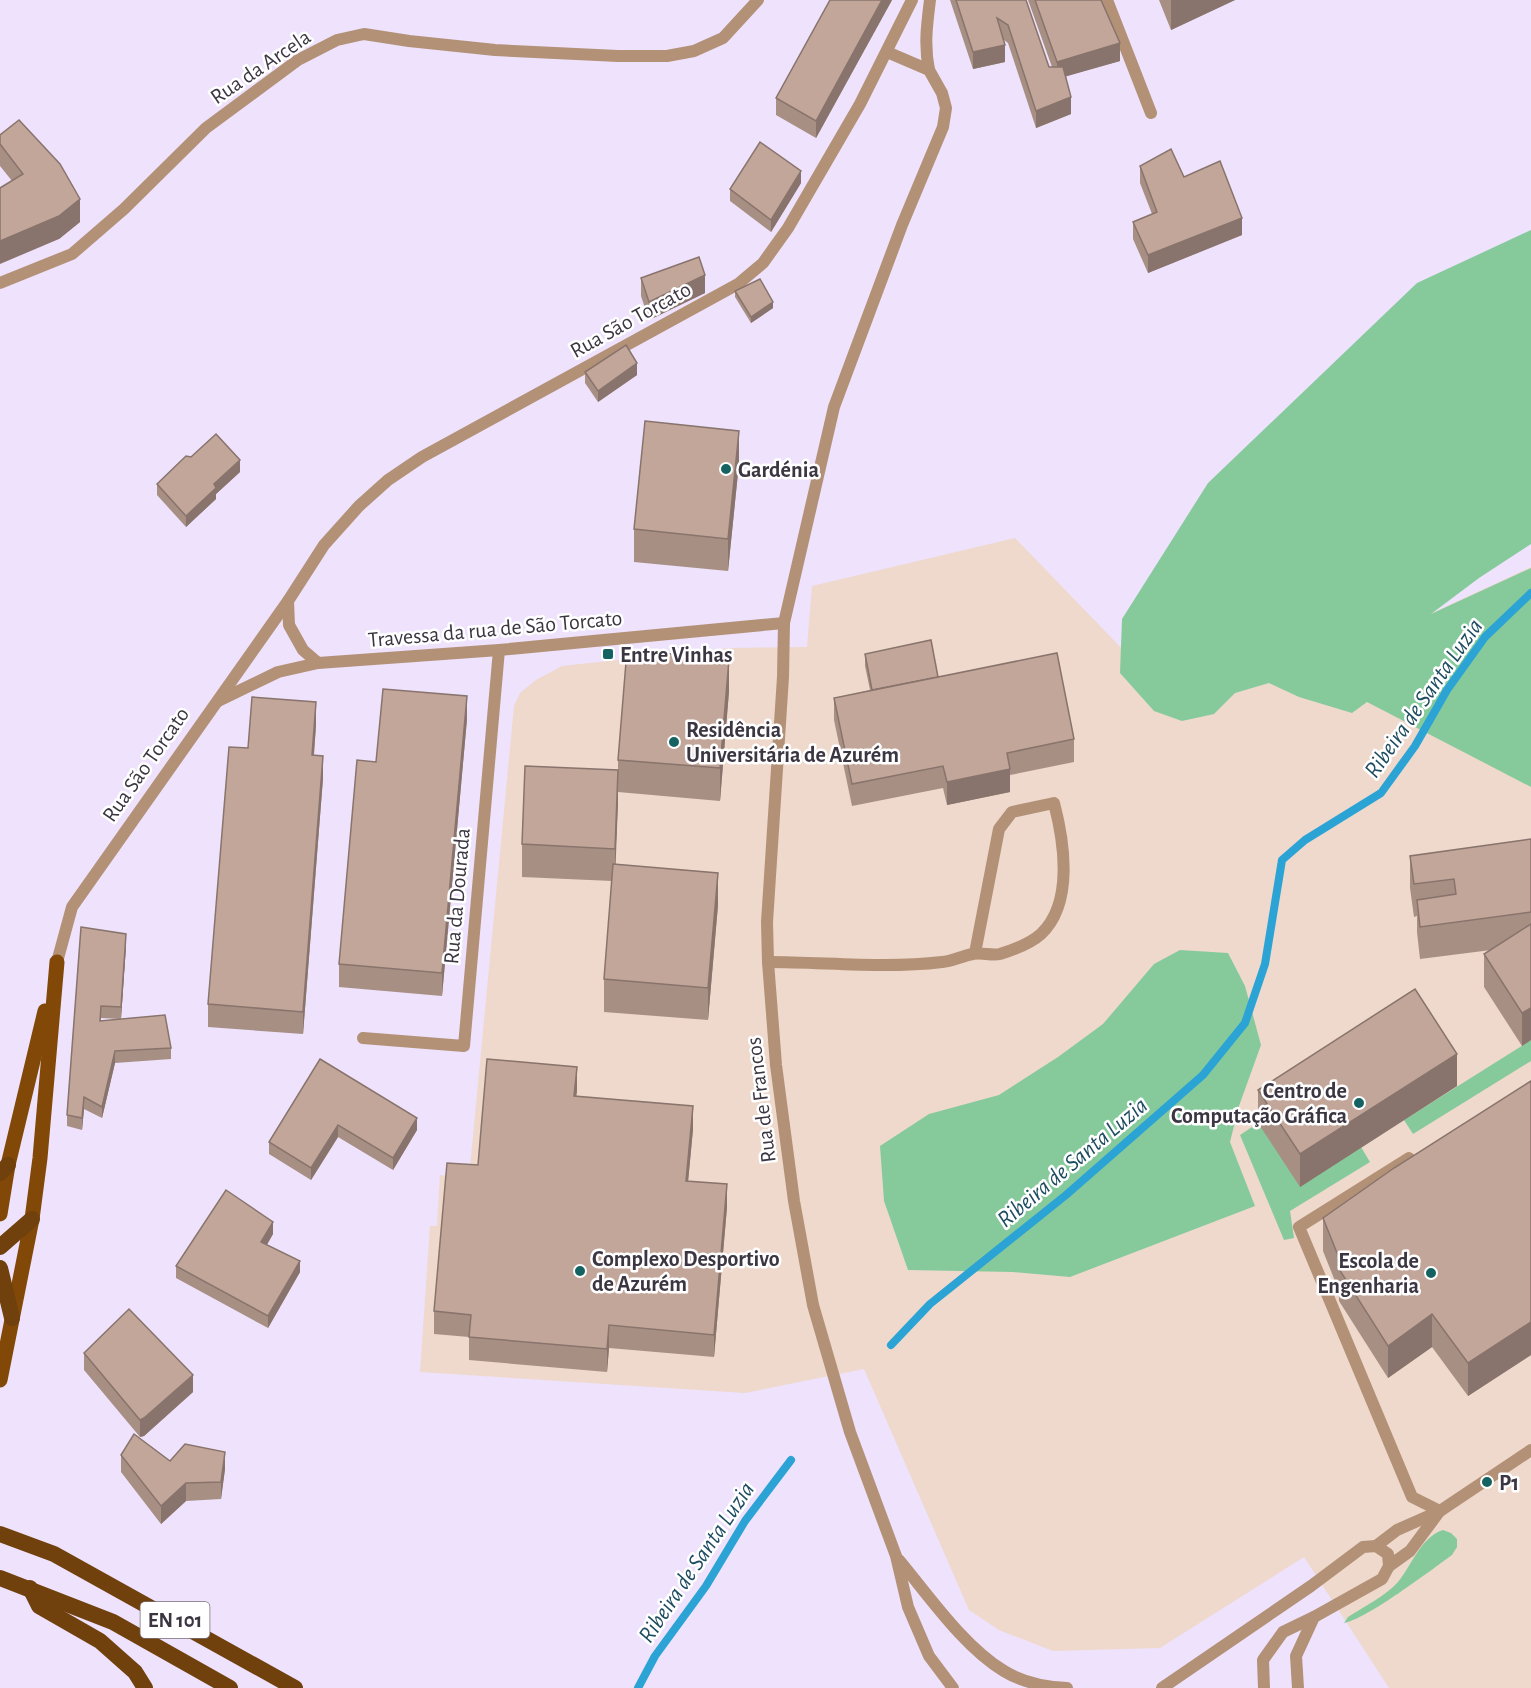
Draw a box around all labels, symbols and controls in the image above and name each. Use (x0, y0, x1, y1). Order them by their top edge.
street label: Rua da Arcela (206, 25, 315, 108)
street label: Rua São Torcato (566, 278, 695, 362)
place label: Gardénia (738, 459, 819, 481)
marker: Gardénia (719, 462, 733, 476)
street label: Travessa da rua de São Torcato (367, 607, 623, 651)
water label: Ribeira de Santa Luzia (1360, 615, 1488, 782)
place label: Entre Vinhas (620, 644, 732, 666)
marker: Entre Vinhas (601, 647, 615, 661)
street label: Rua São Torcato (98, 703, 193, 826)
place label: Residência Universitária de Azurém (686, 719, 899, 766)
marker: Residência Universitária de Azurém (667, 735, 681, 749)
street label: Rua da Dourada (440, 827, 474, 965)
street label: Rua de Francos (742, 1036, 780, 1164)
place label: Centro de Computação Gráfica (1171, 1080, 1347, 1127)
water label: Ribeira de Santa Luzia (993, 1093, 1152, 1232)
marker: Centro de Computação Gráfica (1352, 1096, 1366, 1110)
place label: Complexo Desportivo de Azurém (592, 1248, 780, 1295)
place label: Escola de Engenharia (1317, 1250, 1419, 1297)
marker: Complexo Desportivo de Azurém (573, 1264, 587, 1278)
marker: Escola de Engenharia (1424, 1266, 1438, 1280)
place label: P1 (1499, 1472, 1519, 1494)
marker: P1 (1480, 1475, 1494, 1489)
water label: Ribeira de Santa Luzia (634, 1478, 759, 1647)
road number: EN 101 (140, 1602, 210, 1638)

